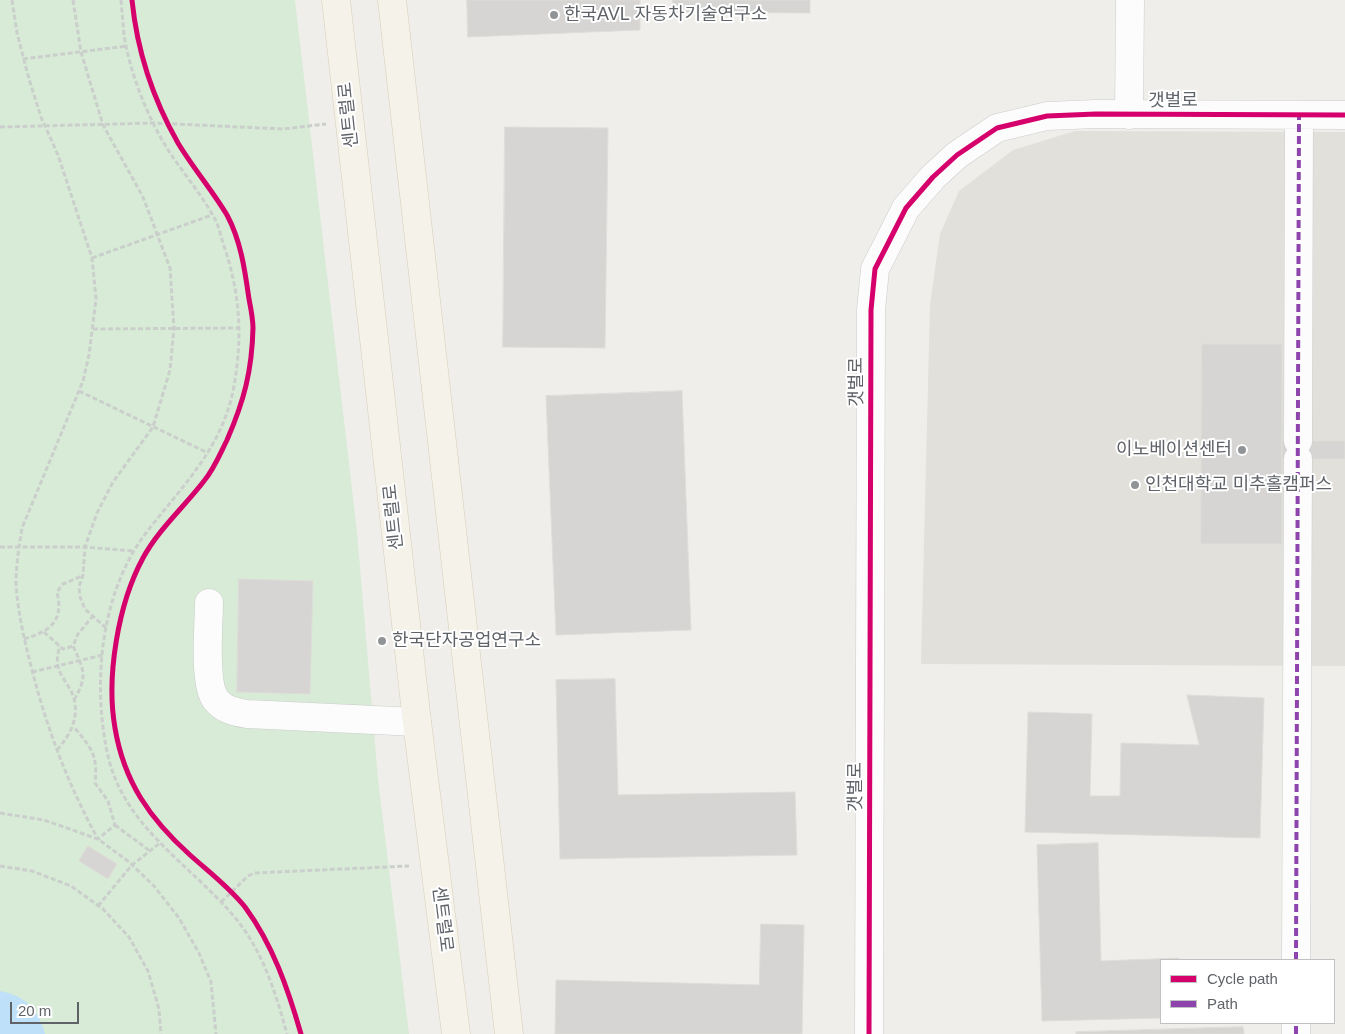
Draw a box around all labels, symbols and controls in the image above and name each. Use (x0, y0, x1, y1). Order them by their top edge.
place label: 한국AVL 자동차기술연구소 (564, 4, 767, 26)
marker: 한국AVL 자동차기술연구소 (548, 9, 560, 21)
street label: 센트럴로 (335, 81, 363, 149)
street label: 갯벌로 (1148, 90, 1198, 112)
street label: 갯벌로 (846, 357, 868, 407)
place label: 이노베이션센터 (1116, 439, 1232, 461)
marker: 이노베이션센터 (1236, 444, 1248, 456)
place label: 인천대학교 미추홀캠퍼스 (1145, 474, 1332, 496)
marker: 인천대학교 미추홀캠퍼스 (1129, 479, 1141, 491)
street label: 센트럴로 (380, 483, 408, 551)
place label: 한국단자공업연구소 (392, 630, 541, 652)
marker: 한국단자공업연구소 (376, 635, 388, 647)
street label: 갯벌로 (845, 762, 867, 812)
street label: 센트럴로 (427, 885, 457, 953)
legend (1160, 959, 1335, 1024)
text: Cycle path (1207, 970, 1278, 987)
scale bar (12, 992, 81, 1024)
text: Path (1207, 995, 1238, 1012)
text: 20 m (18, 1002, 51, 1019)

